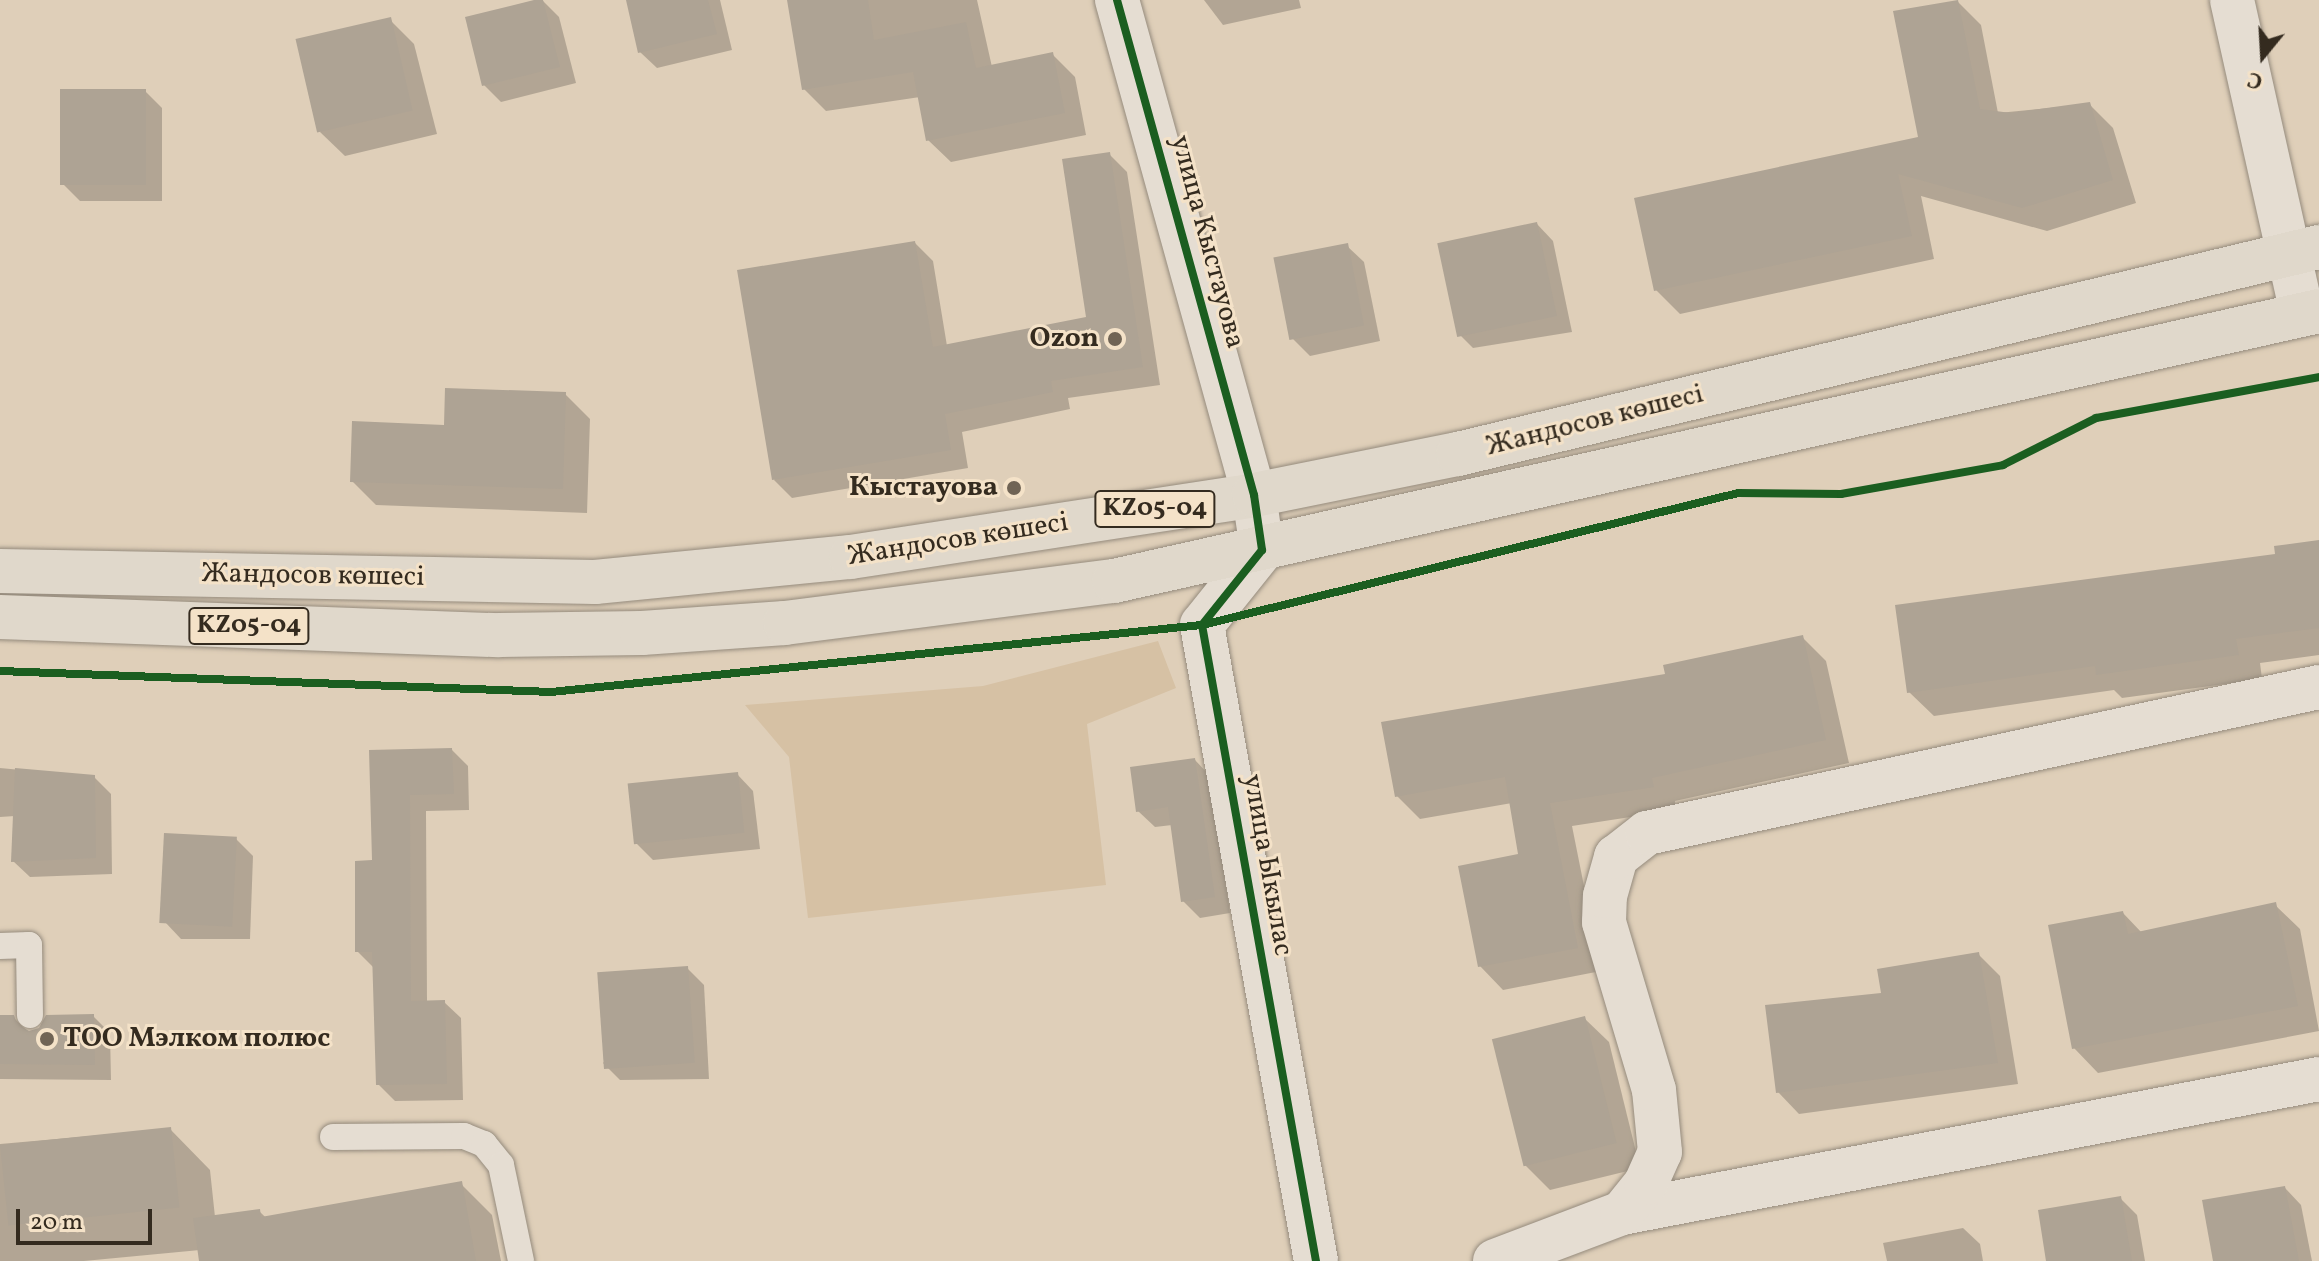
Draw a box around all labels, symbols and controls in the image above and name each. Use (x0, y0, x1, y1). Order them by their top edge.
north arrow (2223, 16, 2303, 96)
text: С (2244, 62, 2267, 96)
street label: улица Кыстауова (1162, 132, 1252, 352)
place label: Ozon (1029, 322, 1099, 356)
marker: Ozon (1106, 330, 1124, 348)
street label: Жандосов көшесі (1483, 378, 1707, 464)
place label: Кыстауова (849, 471, 998, 505)
marker: Кыстауова (1005, 479, 1023, 497)
road number: KZ05-04 (1093, 487, 1217, 531)
street label: Жандосов көшесі (845, 506, 1071, 574)
street label: Жандосов көшесі (201, 557, 425, 595)
road number: KZ05-04 (187, 604, 311, 648)
street label: улица Ыкылас (1234, 772, 1300, 958)
place label: ТОО Мэлком полюс (63, 1022, 330, 1056)
marker: ТОО Мэлком полюс (38, 1030, 56, 1048)
scale bar (20, 1193, 156, 1243)
text: 20 m (30, 1206, 83, 1240)

